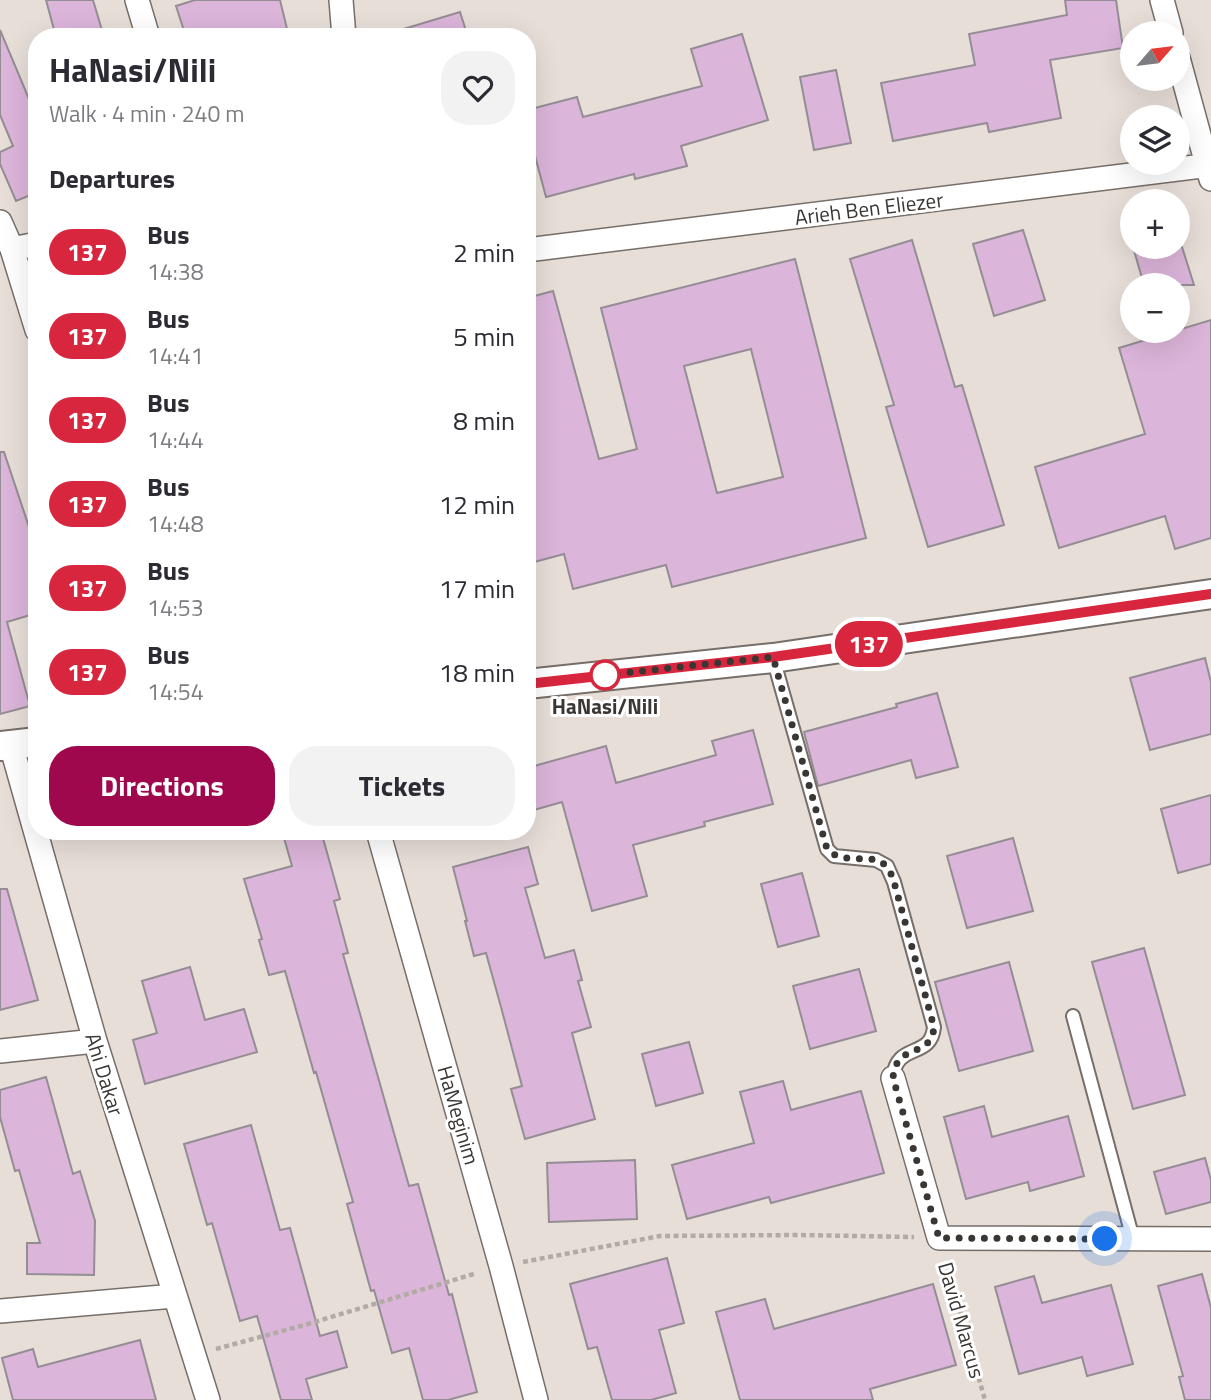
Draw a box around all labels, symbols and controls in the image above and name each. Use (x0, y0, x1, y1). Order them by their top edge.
north arrow (1120, 21, 1190, 91)
map controls (1120, 21, 1190, 343)
text: HaNasi/Nili (49, 45, 216, 95)
button: heart (441, 51, 515, 125)
text: Walk · 4 min · 240 m (49, 96, 245, 131)
button: layers (1120, 105, 1190, 175)
text: Departures (49, 159, 175, 198)
street label: Arieh Ben Eliezer (793, 183, 945, 233)
button: + (1120, 189, 1190, 259)
text: Bus (147, 215, 189, 254)
text: 2 min (453, 233, 515, 272)
text: 137 (67, 234, 108, 270)
text: 14:38 (147, 254, 204, 289)
button: − (1120, 273, 1190, 343)
text: Bus (147, 299, 189, 338)
text: 5 min (453, 317, 515, 356)
text: 137 (67, 318, 108, 354)
text: 14:41 (147, 338, 204, 373)
text: Bus (147, 383, 189, 422)
text: 8 min (453, 401, 515, 440)
text: 137 (67, 402, 108, 438)
text: 14:44 (147, 422, 204, 457)
text: Bus (147, 467, 189, 506)
text: 12 min (439, 485, 515, 524)
text: 137 (67, 486, 108, 522)
text: 14:48 (147, 506, 204, 541)
text: Bus (147, 551, 189, 590)
text: 17 min (439, 569, 515, 608)
text: 137 (67, 570, 108, 606)
text: 14:53 (147, 590, 204, 625)
line badge: 137 (829, 621, 909, 667)
text: 137 (849, 626, 889, 662)
text: Bus (147, 635, 189, 674)
text: 18 min (439, 653, 515, 692)
text: 137 (67, 654, 108, 690)
marker: HaNasi/Nili (590, 660, 620, 690)
text: 14:54 (147, 674, 204, 709)
place label: HaNasi/Nili (552, 690, 658, 722)
button: Directions (49, 746, 275, 826)
button: Tickets (289, 746, 515, 826)
street label: Ahi Dakar (77, 1029, 133, 1119)
street label: HaMeginim (430, 1062, 488, 1168)
your location (1087, 1221, 1122, 1256)
street label: David Marcus (930, 1258, 994, 1382)

